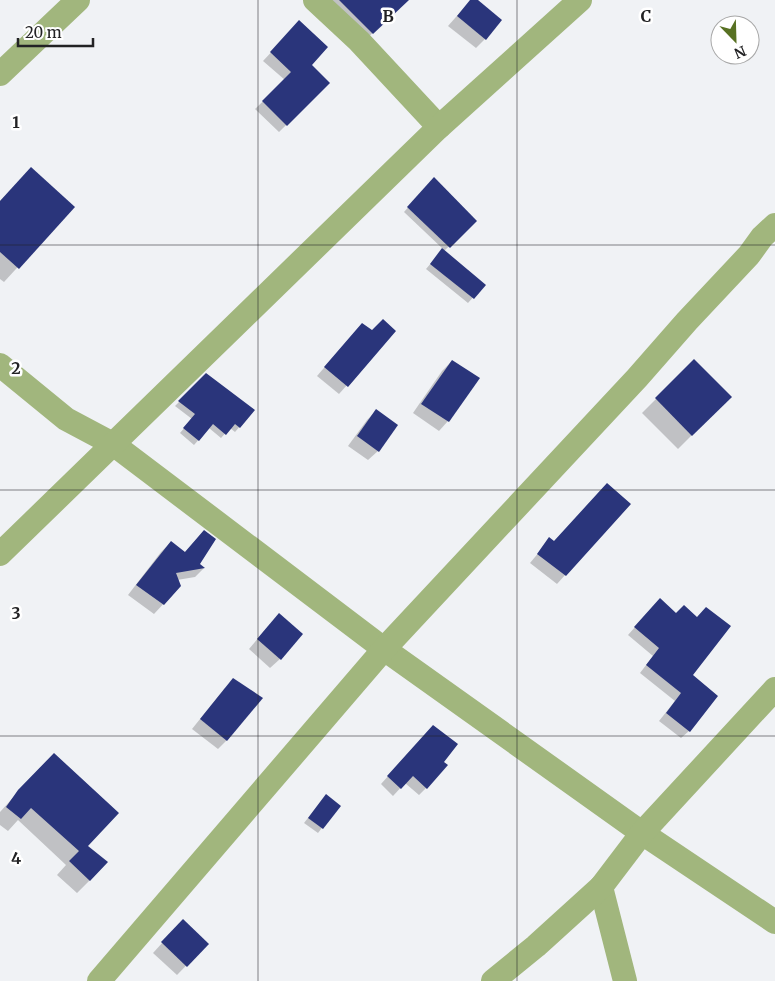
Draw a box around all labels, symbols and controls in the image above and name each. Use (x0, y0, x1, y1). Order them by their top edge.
text: B (382, 6, 394, 26)
text: C (641, 6, 651, 26)
scale bar (18, 15, 92, 47)
north arrow (710, 15, 760, 65)
text: 20 m (25, 23, 62, 42)
text: N (731, 42, 749, 62)
text: 1 (12, 112, 20, 132)
text: 2 (11, 358, 21, 378)
text: 3 (11, 603, 21, 623)
text: 4 (11, 848, 21, 868)

